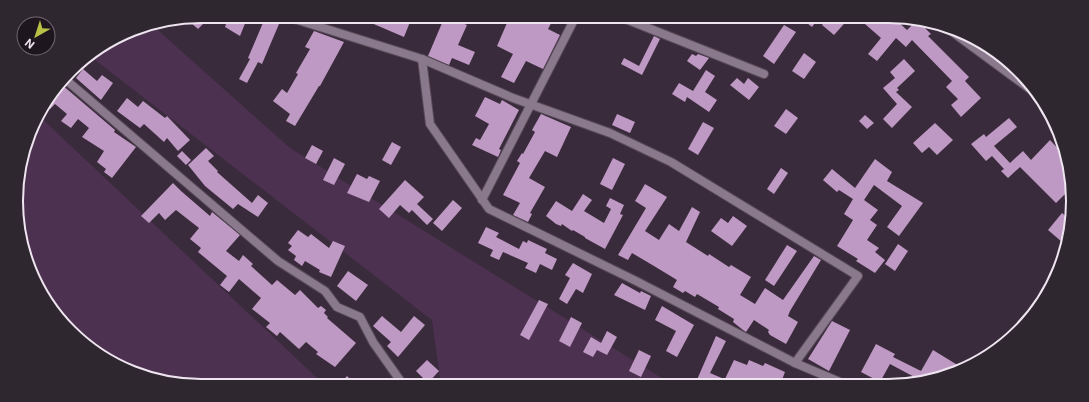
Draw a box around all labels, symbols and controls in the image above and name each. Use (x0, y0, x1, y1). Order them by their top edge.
north arrow (16, 16, 56, 56)
text: N (22, 36, 37, 52)

